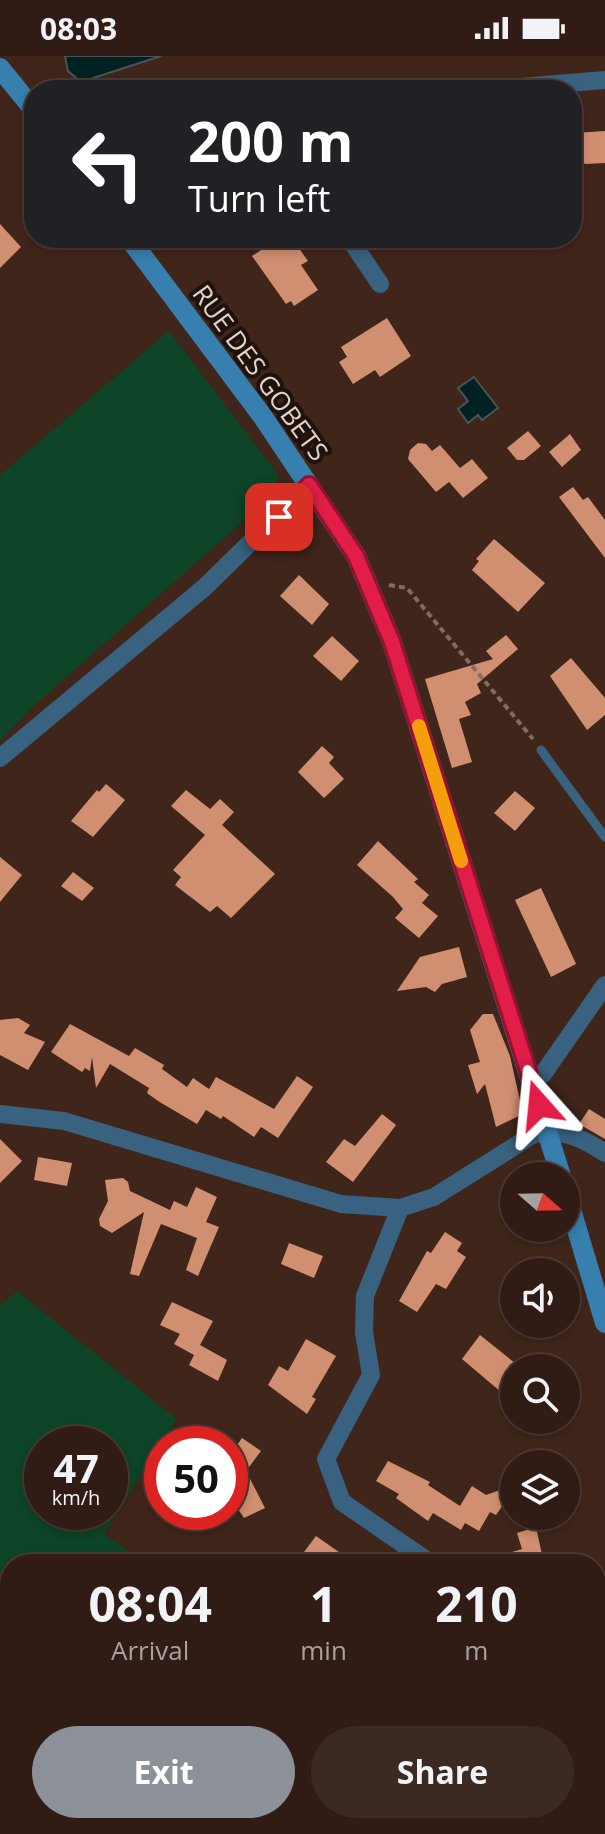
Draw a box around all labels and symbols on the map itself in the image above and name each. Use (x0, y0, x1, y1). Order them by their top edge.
street label: RUE DES GOBETS (185, 277, 337, 468)
pin (245, 483, 313, 551)
position arrow (497, 1063, 581, 1147)
north arrow (500, 1162, 580, 1242)
speed limit sign: 50 (144, 1426, 248, 1530)

